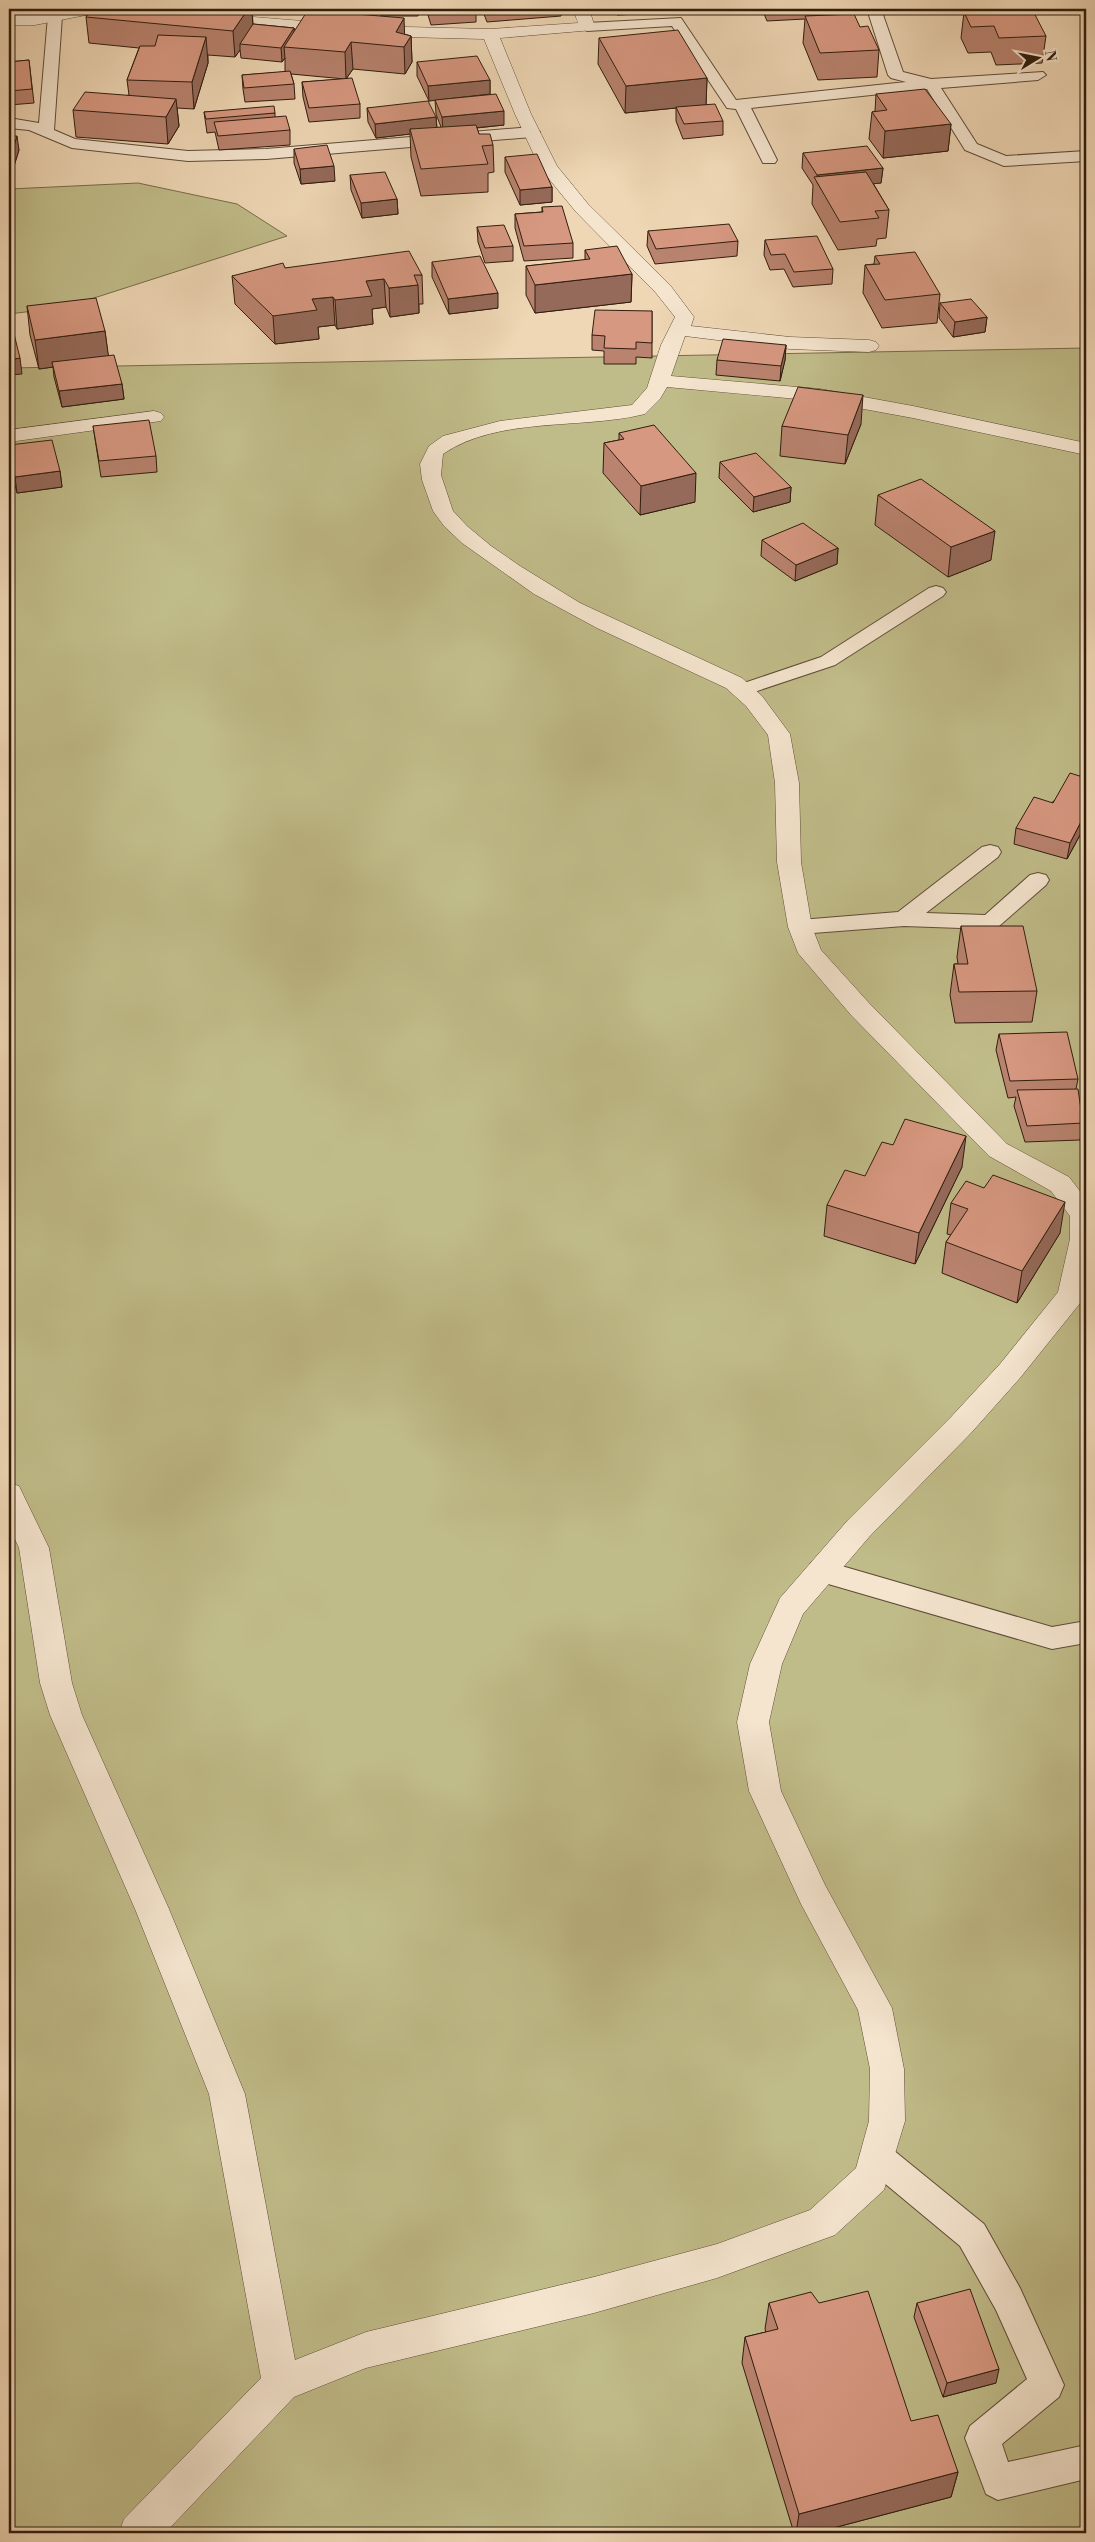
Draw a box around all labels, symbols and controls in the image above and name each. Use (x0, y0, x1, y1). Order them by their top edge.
north arrow (1012, 32, 1062, 82)
text: N (1040, 49, 1060, 63)

